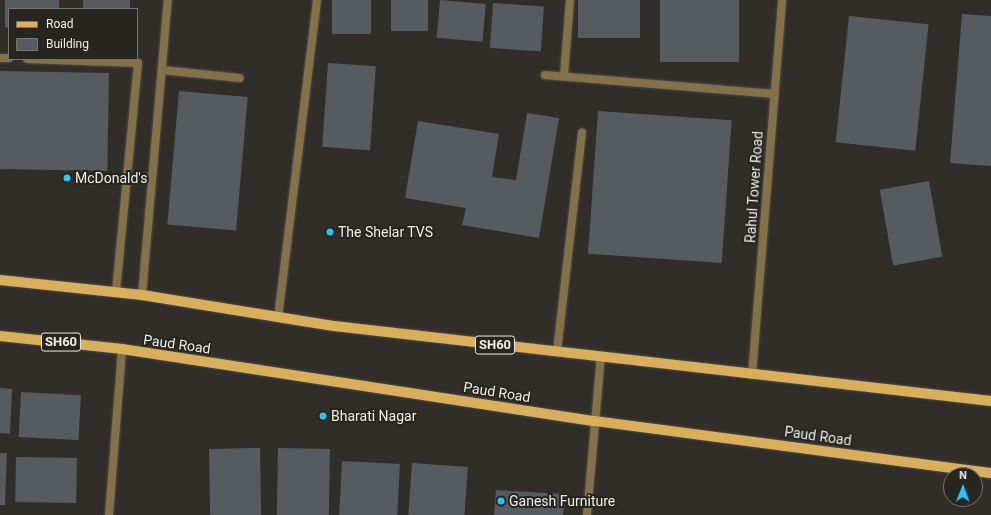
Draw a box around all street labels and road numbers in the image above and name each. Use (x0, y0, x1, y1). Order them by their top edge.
street label: Rahul Tower Road (742, 130, 766, 244)
road number: SH60 (40, 331, 82, 353)
street label: Paud Road (142, 331, 212, 357)
road number: SH60 (474, 334, 516, 356)
street label: Paud Road (462, 378, 532, 406)
street label: Paud Road (783, 423, 853, 449)

